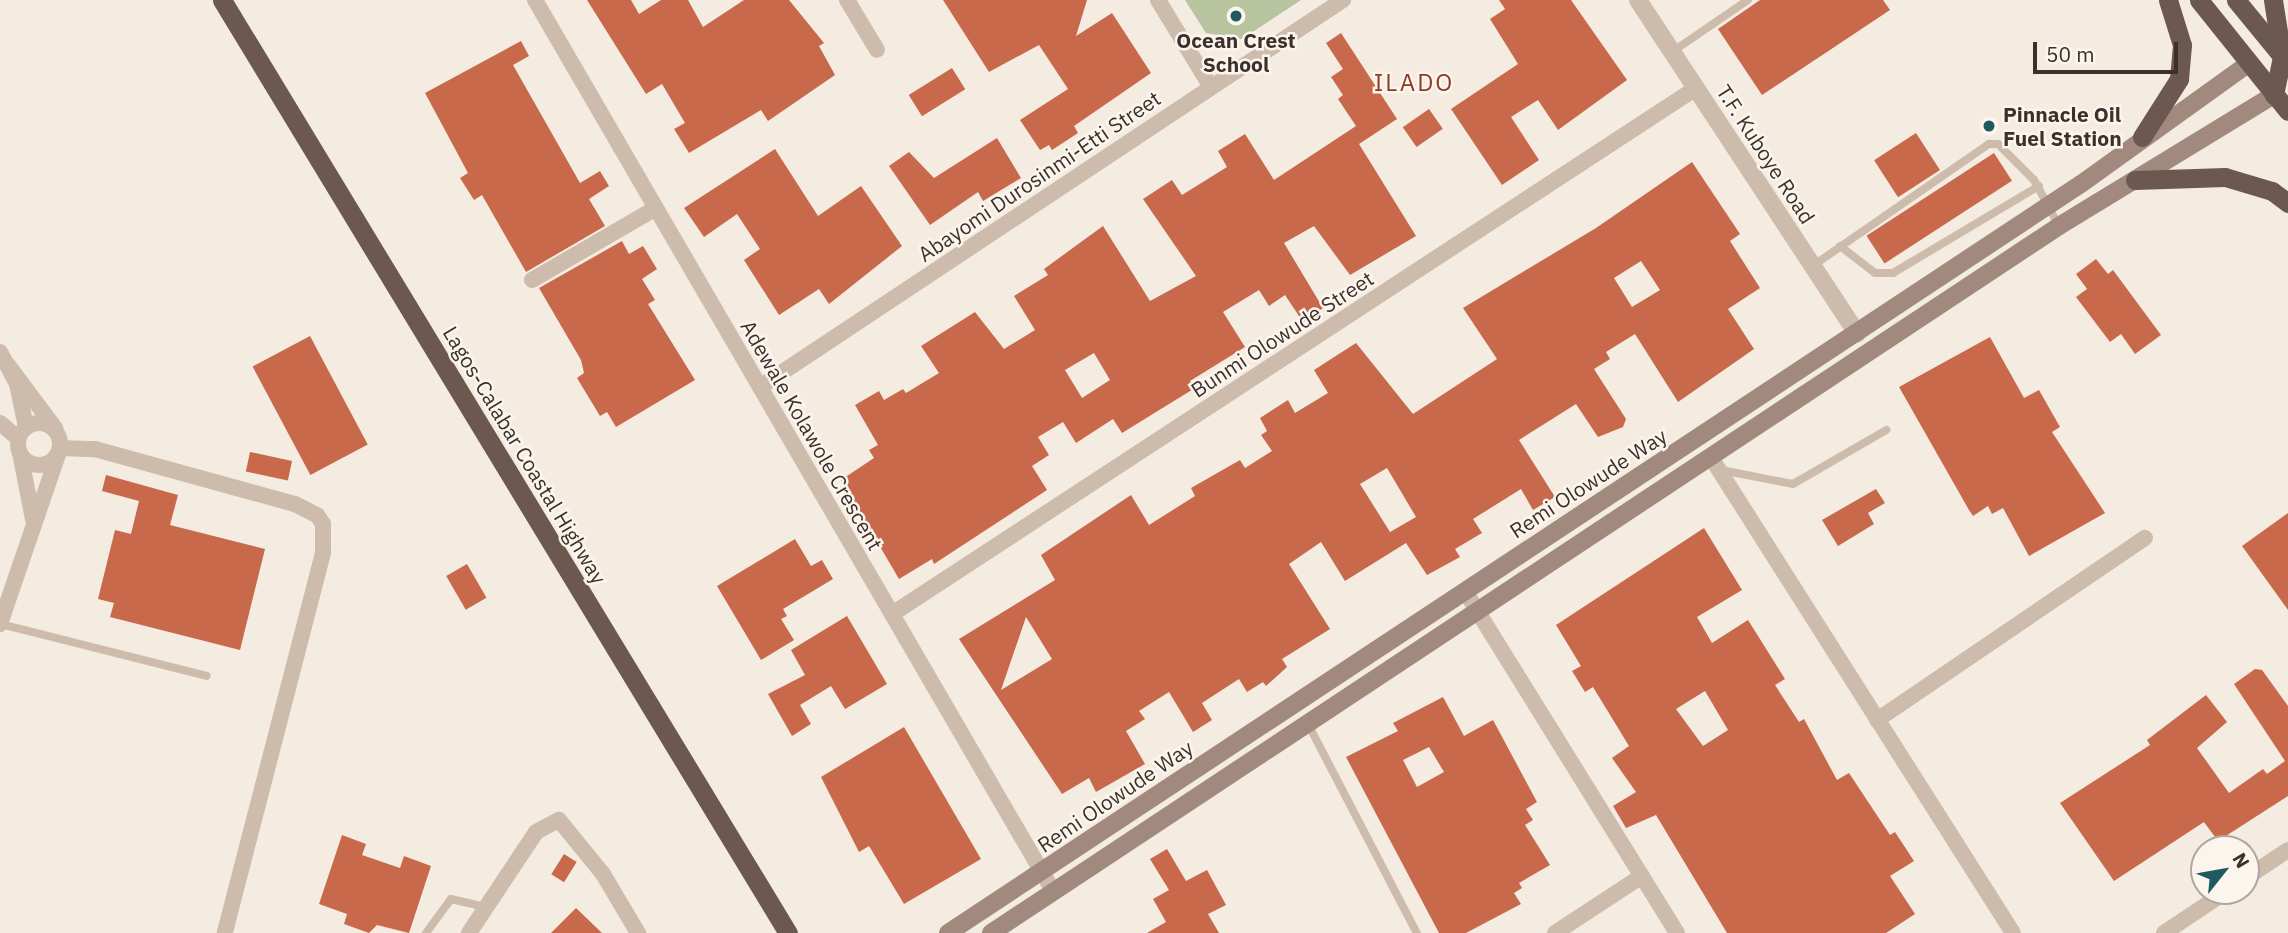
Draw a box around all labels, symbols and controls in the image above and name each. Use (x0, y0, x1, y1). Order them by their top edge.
marker: Ocean Crest School (1228, 8, 1244, 24)
place label: Ocean Crest School (1176, 27, 1296, 77)
scale bar (2036, 28, 2181, 72)
text: 50 m (2046, 40, 2095, 68)
district label: ILADO (1374, 69, 1454, 97)
street label: T.F. Kuboye Road (1712, 80, 1820, 228)
street label: Abayomi Durosinmi-Etti Street (913, 85, 1165, 267)
place label: Pinnacle Oil Fuel Station (2003, 101, 2122, 151)
marker: Pinnacle Oil Fuel Station (1981, 118, 1997, 134)
street label: Bunmi Olowude Street (1186, 266, 1378, 402)
street label: Adewale Kolawole Crescent (736, 315, 888, 555)
street label: Lagos-Calabar Coastal Highway (438, 322, 612, 588)
street label: Remi Olowude Way (1505, 423, 1671, 543)
street label: Remi Olowude Way (1032, 735, 1198, 857)
north arrow (2190, 835, 2260, 905)
text: N (2227, 848, 2255, 872)

